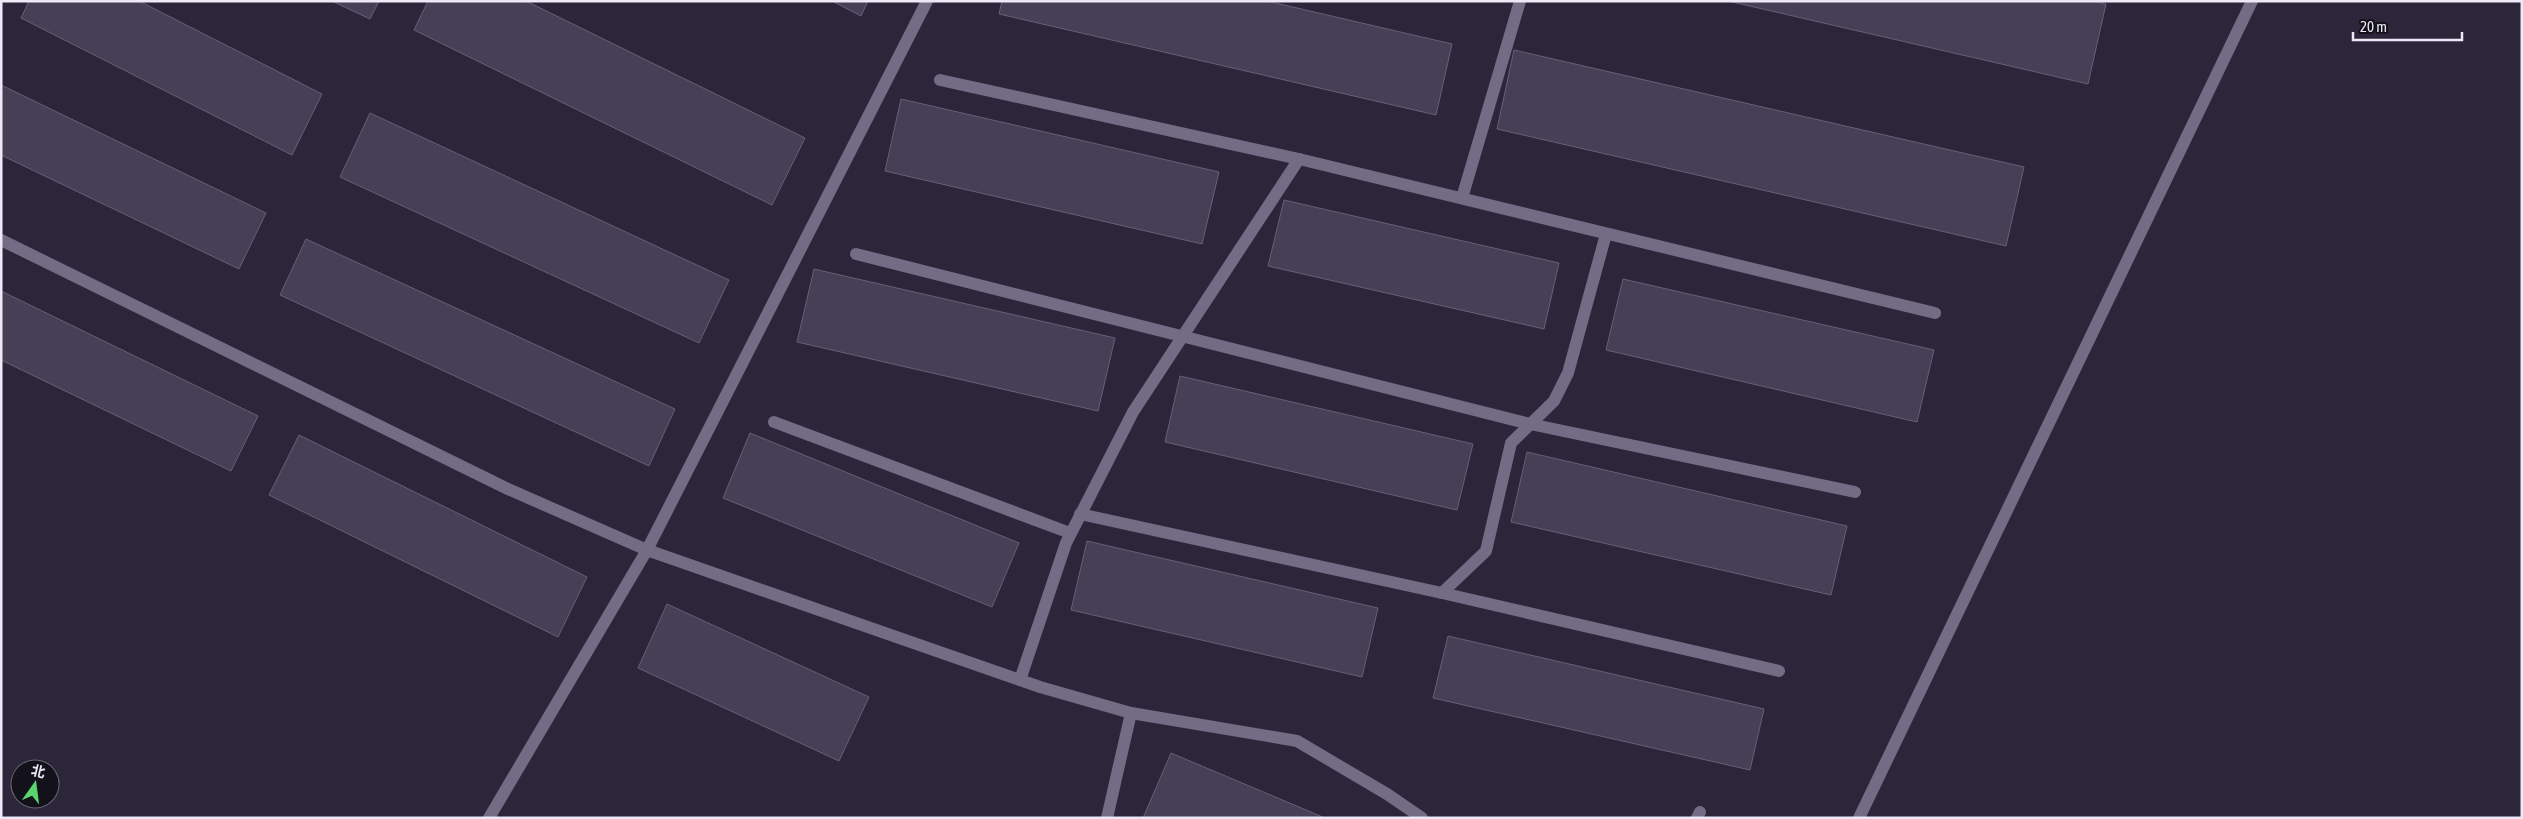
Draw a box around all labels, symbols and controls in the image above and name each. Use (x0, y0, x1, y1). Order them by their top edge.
scale bar (2353, 10, 2462, 42)
text: 20 m (2360, 18, 2387, 35)
north arrow (10, 759, 60, 809)
text: 北 (29, 762, 47, 781)

